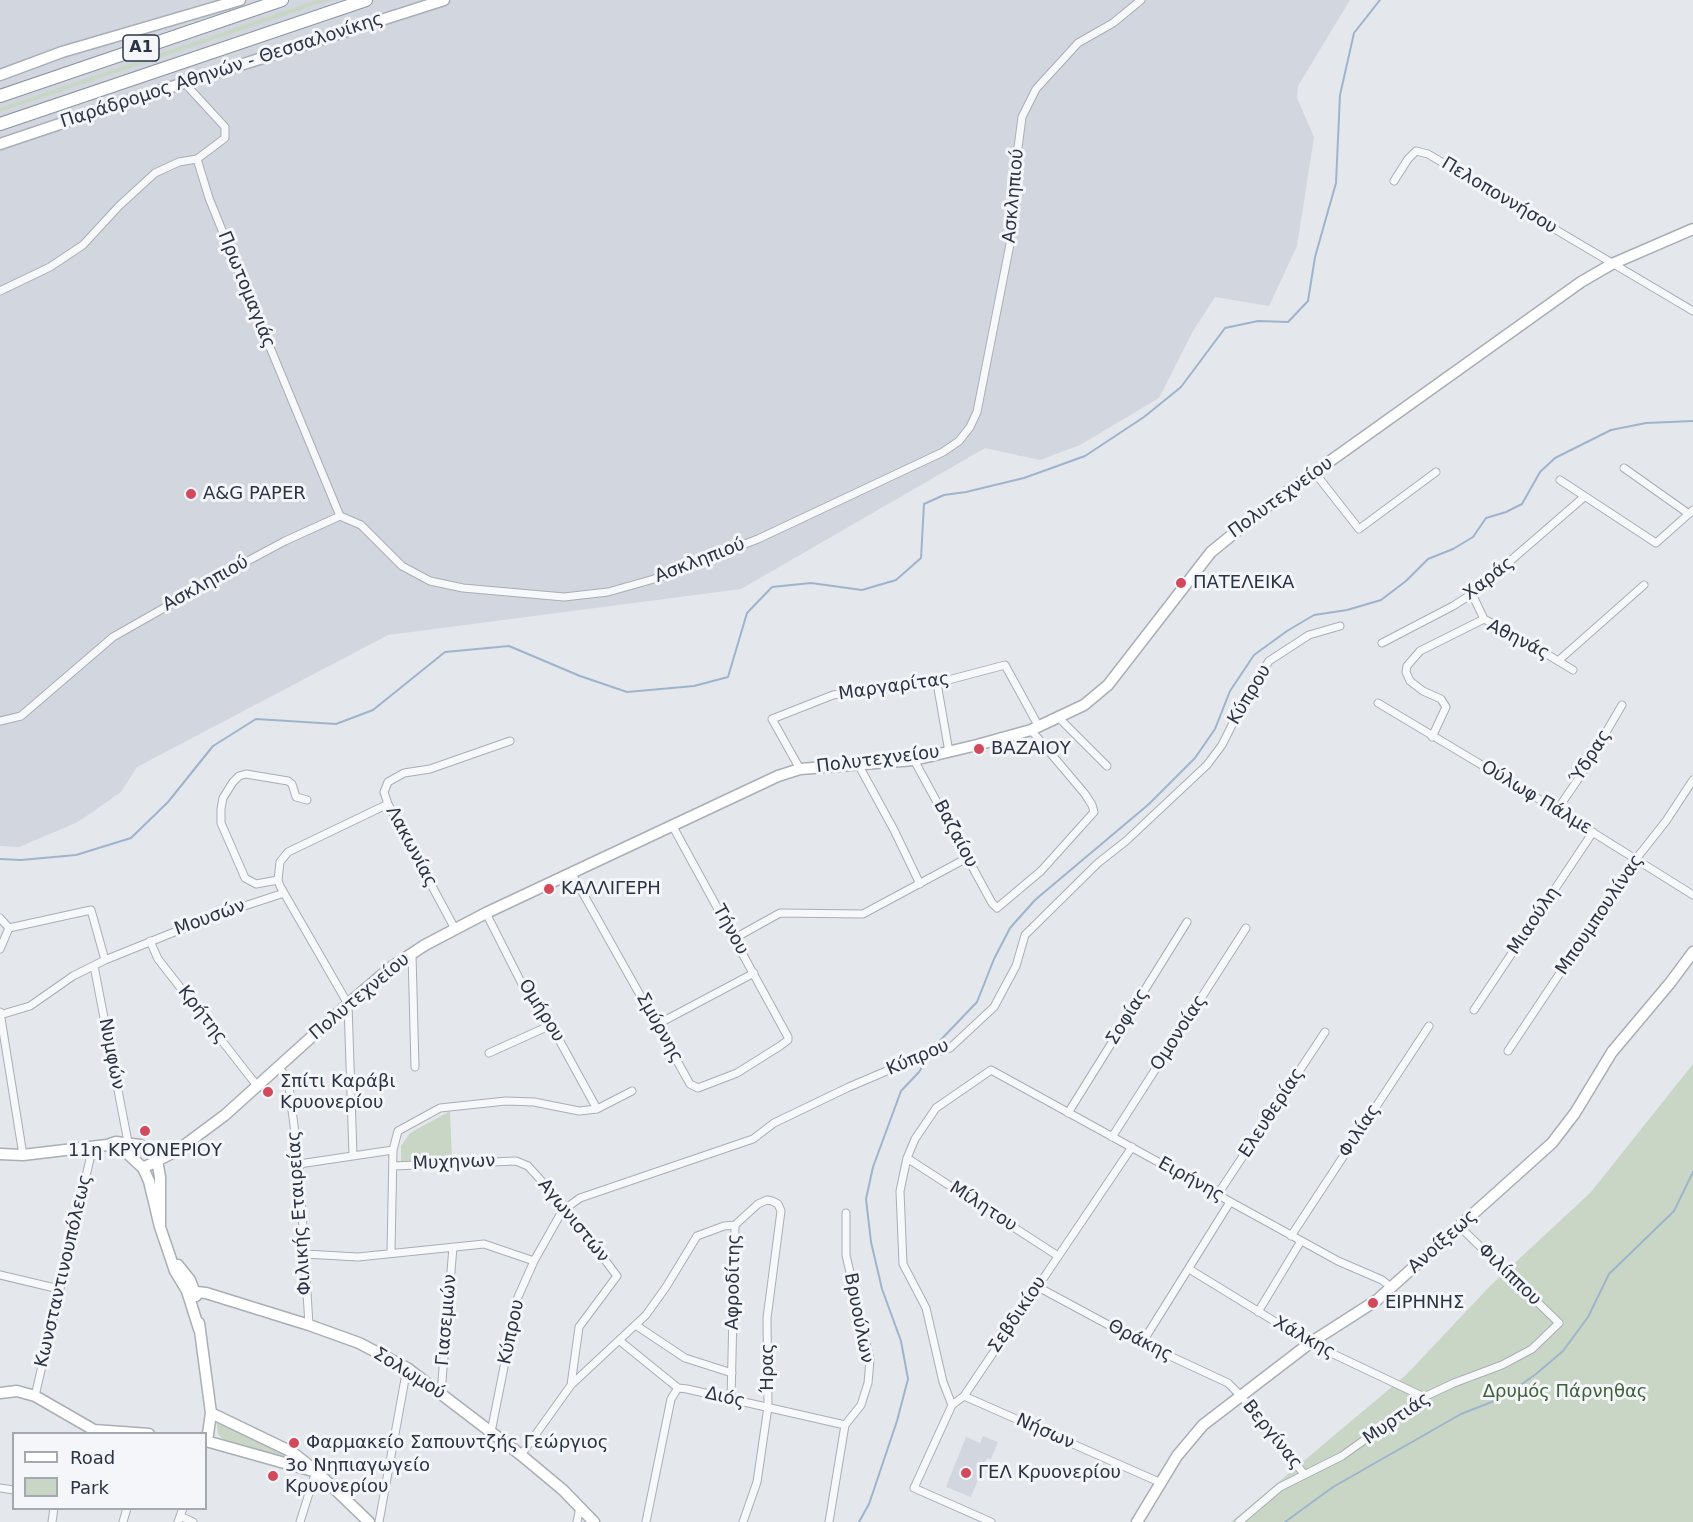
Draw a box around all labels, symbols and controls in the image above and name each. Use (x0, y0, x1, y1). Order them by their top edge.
street label: Παράδρομος Αθηνών - Θεσσαλονίκης (58, 9, 386, 133)
road number: Α1 (123, 35, 159, 61)
street label: Ασκληπιού (999, 148, 1029, 244)
street label: Πελοποννήσου (1437, 153, 1561, 239)
street label: Πρωτομαγιάς (213, 228, 279, 352)
street label: Πολυτεχνείου (1225, 453, 1337, 543)
place label: A&G PAPER (203, 483, 306, 505)
marker: A&G PAPER (184, 487, 198, 501)
street label: Ασκληπιού (652, 534, 748, 588)
street label: Ασκληπιού (159, 552, 253, 616)
street label: Χαράς (1459, 553, 1519, 605)
place label: ΠΑΤΕΛΕΙΚΑ (1193, 572, 1294, 594)
marker: ΠΑΤΕΛΕΙΚΑ (1174, 576, 1188, 590)
street label: Αθηνάς (1483, 615, 1553, 665)
street label: Κύπρου (1224, 661, 1276, 729)
street label: Μαργαρίτας (837, 669, 951, 705)
street label: Ύδρας (1566, 726, 1616, 788)
place label: ΒΑΖΑΙΟΥ (991, 738, 1071, 760)
street label: Πολυτεχνείου (815, 742, 941, 778)
marker: ΒΑΖΑΙΟΥ (972, 742, 986, 756)
street label: Ούλωφ Πάλμε (1477, 757, 1595, 839)
street label: Βαζαίου (928, 797, 982, 871)
street label: Λακωνίας (381, 803, 441, 891)
street label: Μπουμπουλίνας (1552, 851, 1648, 979)
place label: ΚΑΛΛΙΓΕΡΗ (561, 878, 661, 900)
marker: ΚΑΛΛΙΓΕΡΗ (542, 882, 556, 896)
street label: Μιαούλη (1504, 883, 1564, 959)
street label: Μουσών (172, 895, 248, 941)
street label: Τήνου (707, 901, 753, 959)
street label: Πολυτεχνείου (306, 949, 414, 1045)
street label: Ομήρου (513, 976, 569, 1046)
street label: Κρήτης (173, 982, 231, 1048)
street label: Σοφίας (1102, 985, 1154, 1049)
street label: Σμύρνης (631, 989, 687, 1067)
street label: Ομονοίας (1146, 991, 1212, 1075)
street label: Νυμφών (93, 1016, 129, 1092)
street label: Κύπρου (883, 1035, 953, 1081)
street label: Ελευθερίας (1235, 1064, 1309, 1162)
place label: Σπίτι Καράβι Κρυονερίου (280, 1071, 395, 1114)
marker: Σπίτι Καράβι Κρυονερίου (261, 1085, 275, 1099)
street label: Φιλίας (1335, 1100, 1385, 1162)
marker: 11η ΚΡΥΟΝΕΡΙΟΥ (138, 1124, 152, 1138)
street label: Φιλικής Εταιρείας (283, 1130, 317, 1296)
place label: 11η ΚΡΥΟΝΕΡΙΟΥ (68, 1140, 222, 1162)
street label: Μυχηνων (412, 1151, 496, 1175)
street label: Ειρήνης (1154, 1153, 1228, 1207)
street label: Κωνσταντινουπόλεως (31, 1172, 97, 1370)
street label: Αγωνιστών (533, 1175, 613, 1267)
street label: Μίλητου (945, 1177, 1021, 1237)
street label: Ανοίξεως (1404, 1206, 1482, 1278)
street label: Αφροδίτης (722, 1234, 746, 1330)
street label: Φιλίππου (1473, 1239, 1545, 1311)
street label: Βρυούλων (839, 1271, 877, 1365)
street label: Γιασεμιών (432, 1273, 462, 1367)
street label: Σεβδικίου (984, 1273, 1052, 1357)
place label: ΕΙΡΗΝΗΣ (1385, 1292, 1464, 1314)
marker: ΕΙΡΗΝΗΣ (1366, 1296, 1380, 1310)
street label: Κύπρου (495, 1298, 529, 1366)
street label: Χάλκης (1269, 1312, 1339, 1364)
street label: Θράκης (1104, 1315, 1176, 1367)
street label: Σολωμού (369, 1343, 449, 1405)
street label: Ήρας (757, 1343, 779, 1393)
park label: Δρυμός Πάρνηθας (1483, 1381, 1647, 1403)
street label: Διός (703, 1383, 747, 1413)
street label: Μυρτιάς (1359, 1388, 1435, 1450)
street label: Βεργίνας (1238, 1396, 1306, 1474)
street label: Νήσων (1013, 1410, 1077, 1454)
legend (12, 1432, 207, 1510)
place label: Φαρμακείο Σαπουντζής Γεώργιος (306, 1432, 608, 1454)
marker: Φαρμακείο Σαπουντζής Γεώργιος (287, 1436, 301, 1450)
text: Road (70, 1447, 115, 1468)
place label: 3ο Νηπιαγωγείο Κρυονερίου (285, 1455, 430, 1498)
place label: ΓΕΛ Κρυονερίου (978, 1462, 1121, 1484)
marker: ΓΕΛ Κρυονερίου (959, 1466, 973, 1480)
marker: 3ο Νηπιαγωγείο Κρυονερίου (266, 1469, 280, 1483)
text: Park (70, 1477, 109, 1498)

